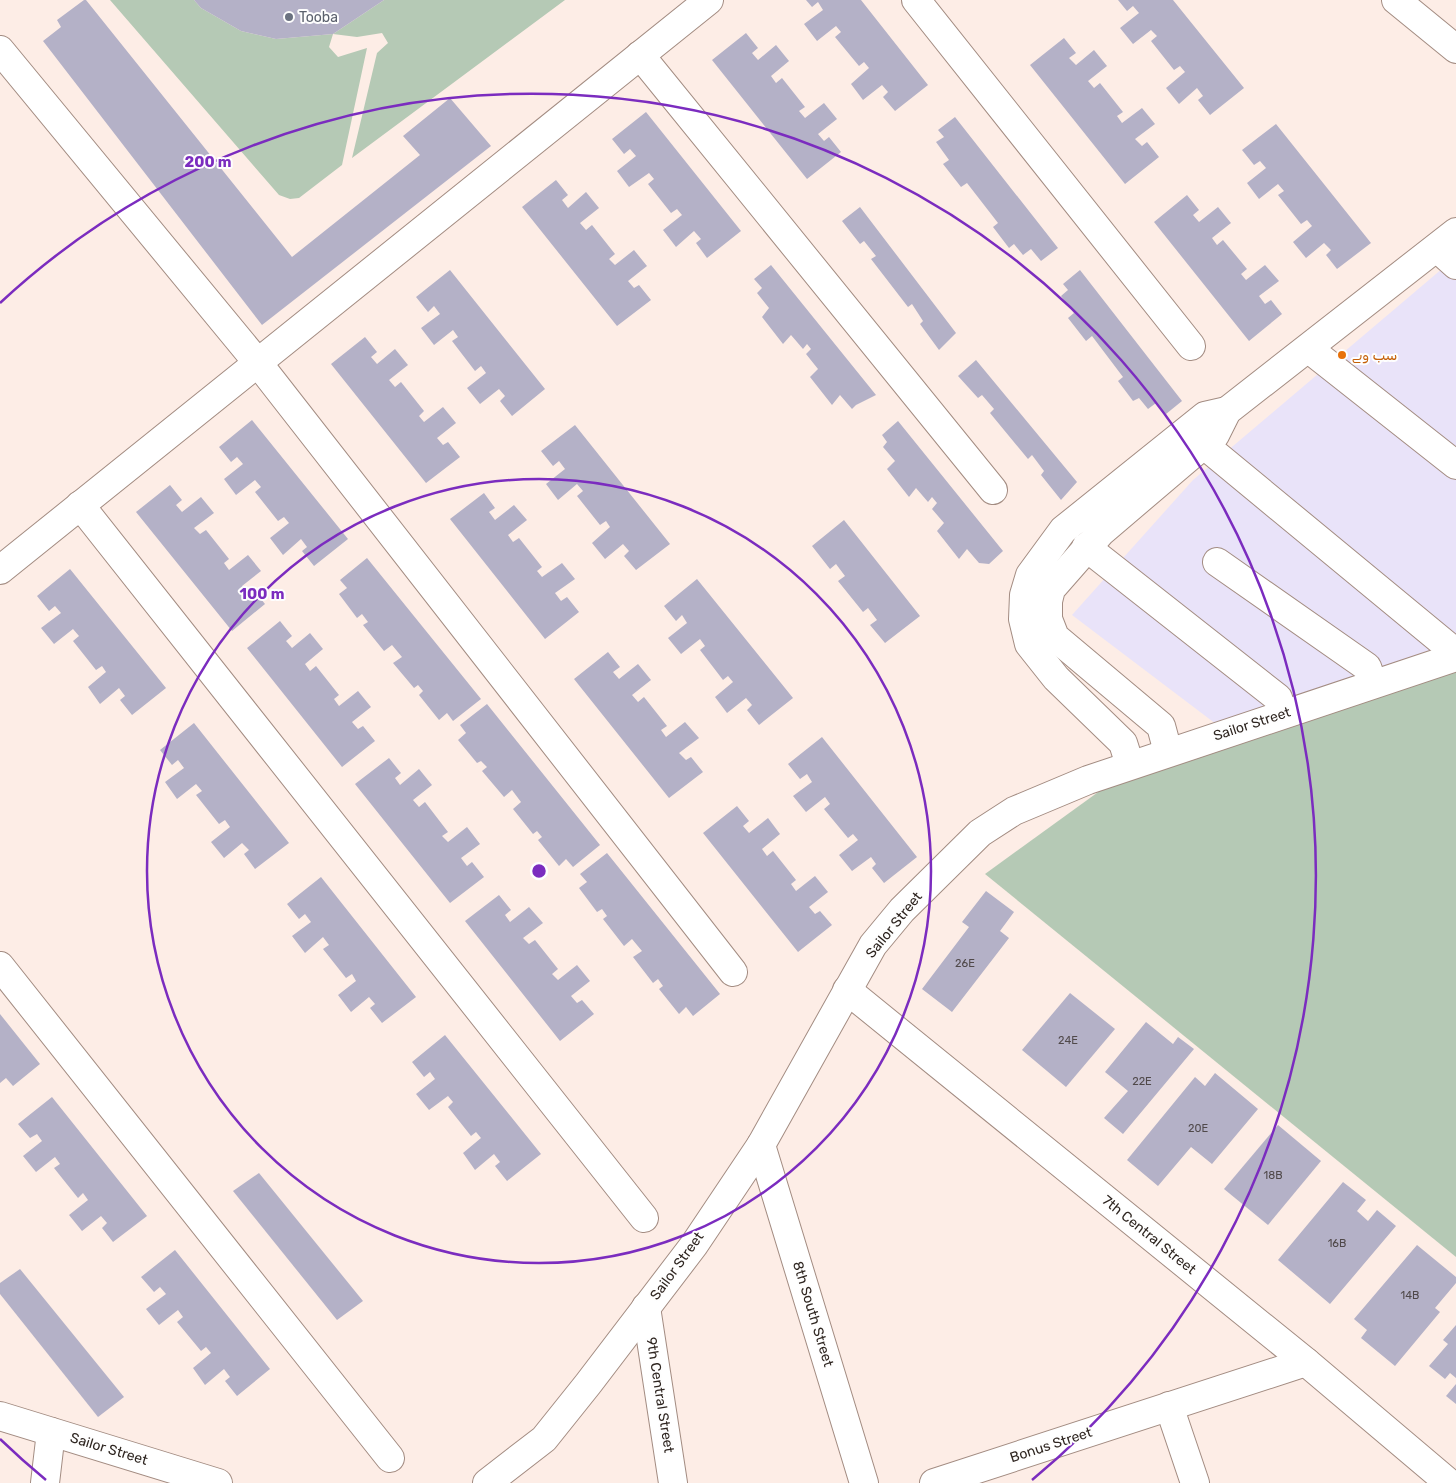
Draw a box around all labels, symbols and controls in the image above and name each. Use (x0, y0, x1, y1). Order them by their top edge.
place label: Tooba (299, 9, 338, 26)
marker: Tooba (283, 11, 295, 23)
text: 200 m (184, 153, 232, 171)
place label: سب وے (1352, 347, 1397, 364)
marker: سب وے (1336, 349, 1348, 361)
text: 100 m (240, 585, 284, 603)
street label: Sailor Street (1211, 703, 1293, 744)
centre of rings (530, 862, 548, 880)
street label: Sailor Street (862, 888, 926, 962)
house number: 26E (955, 957, 975, 970)
house number: 24E (1058, 1034, 1078, 1047)
house number: 22E (1132, 1075, 1152, 1088)
house number: 20E (1188, 1122, 1208, 1135)
house number: 18B (1263, 1169, 1283, 1182)
street label: 7th Central Street (1099, 1192, 1200, 1278)
street label: Sailor Street (647, 1228, 708, 1303)
house number: 16B (1328, 1237, 1346, 1250)
street label: 8th South Street (789, 1259, 837, 1369)
house number: 14B (1401, 1289, 1419, 1302)
street label: 9th Central Street (642, 1336, 678, 1455)
street label: Bonus Street (1008, 1424, 1095, 1466)
street label: Sailor Street (68, 1429, 150, 1469)

